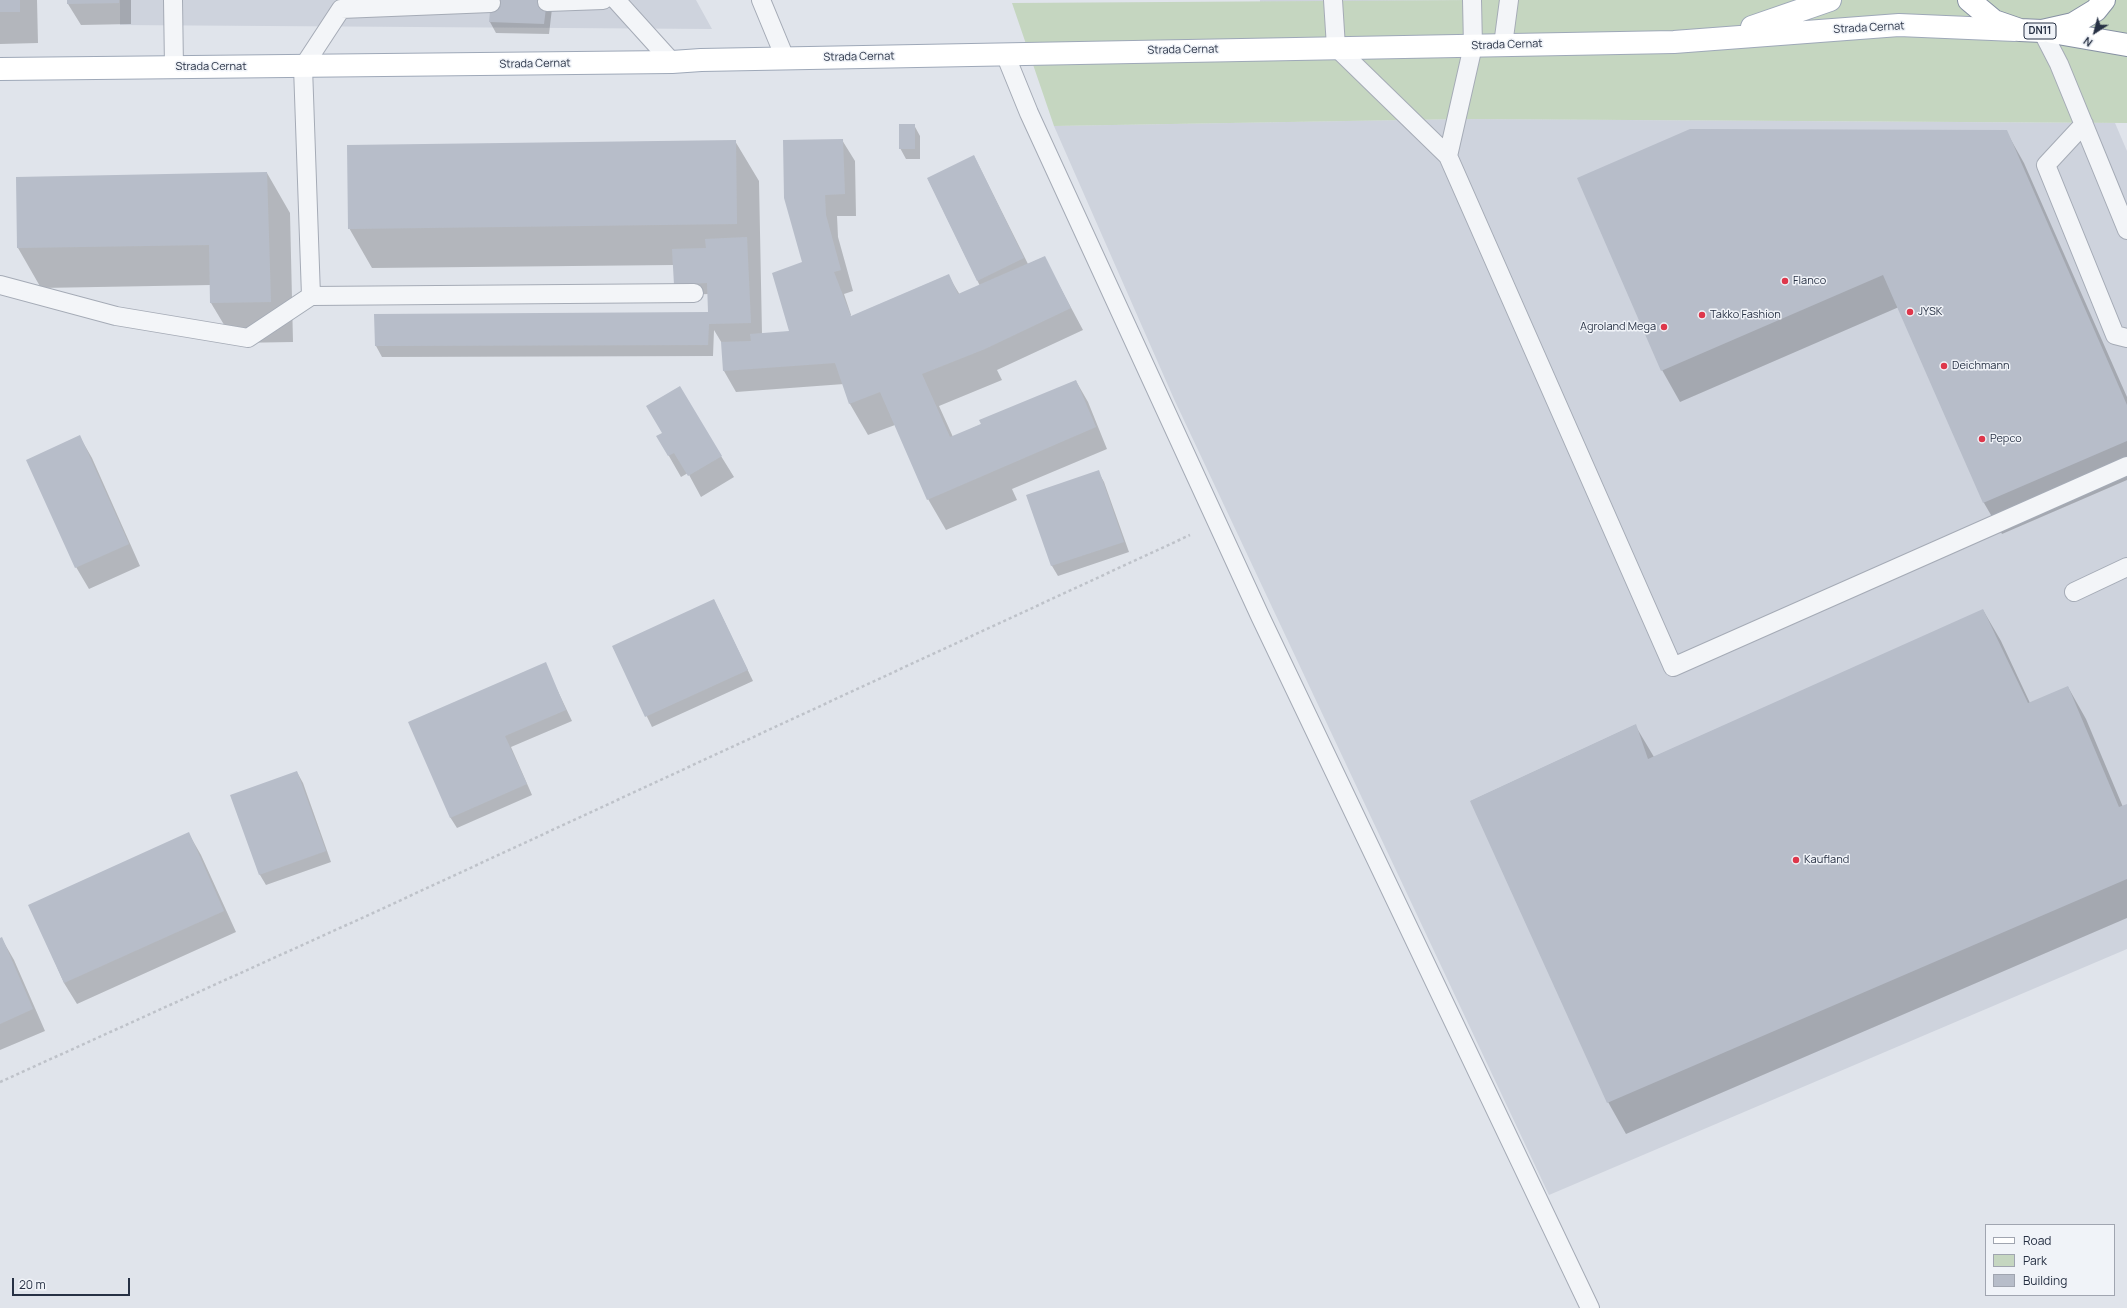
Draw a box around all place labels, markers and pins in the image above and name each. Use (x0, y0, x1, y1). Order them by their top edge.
place label: Flanco (1793, 274, 1826, 288)
marker: Flanco (1780, 276, 1790, 286)
place label: JYSK (1918, 305, 1942, 319)
marker: JYSK (1905, 307, 1915, 317)
place label: Takko Fashion (1710, 308, 1781, 322)
marker: Takko Fashion (1697, 310, 1707, 320)
place label: Agroland Mega (1580, 320, 1656, 334)
marker: Agroland Mega (1659, 322, 1669, 332)
place label: Deichmann (1952, 359, 2010, 373)
marker: Deichmann (1939, 361, 1949, 371)
place label: Pepco (1990, 432, 2022, 446)
marker: Pepco (1977, 434, 1987, 444)
place label: Kaufland (1804, 853, 1849, 867)
marker: Kaufland (1791, 855, 1801, 865)

